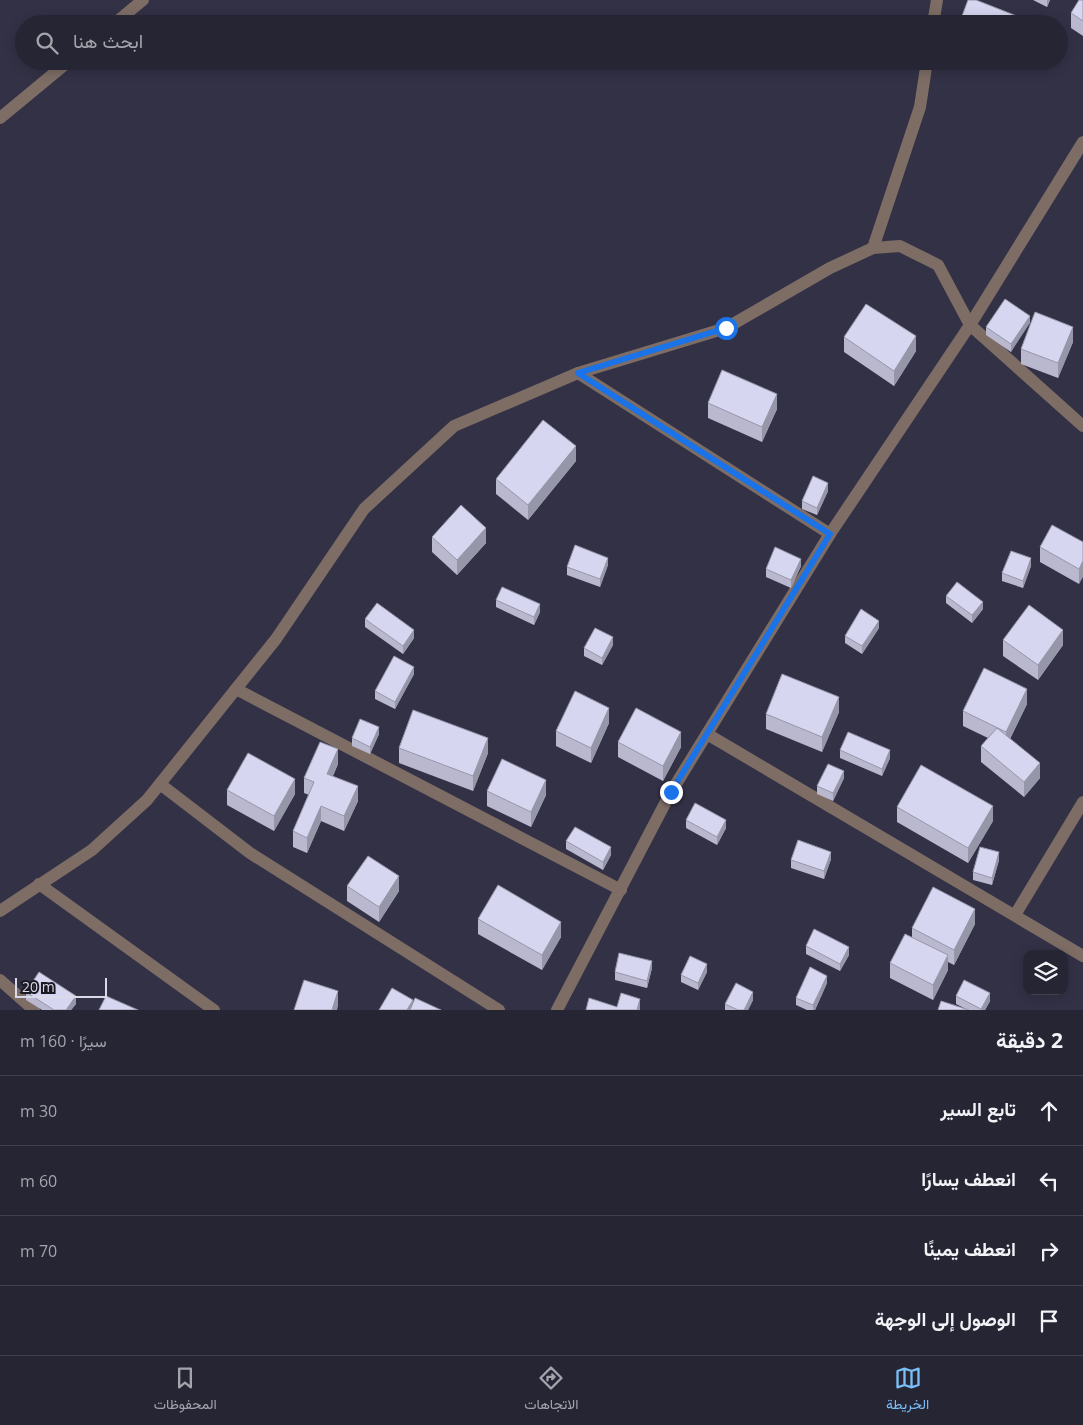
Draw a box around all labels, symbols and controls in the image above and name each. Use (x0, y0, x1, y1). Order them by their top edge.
search box (15, 15, 1068, 70)
text: ابحث هنا (73, 28, 143, 54)
icon: search (33, 29, 61, 57)
route start (715, 317, 738, 340)
route end (660, 781, 683, 804)
map controls (1023, 950, 1068, 995)
button: layers (1023, 950, 1068, 995)
scale bar (15, 975, 108, 998)
text: 20 m (22, 977, 55, 996)
text: 2 دقيقة (996, 1026, 1063, 1054)
text: سيرًا · 160 m (20, 1030, 107, 1052)
text: تابع السير (940, 1096, 1016, 1122)
icon: ahead (1035, 1097, 1063, 1125)
text: 30 m (20, 1100, 57, 1122)
text: انعطف يسارًا (921, 1166, 1016, 1192)
icon: left (1035, 1167, 1063, 1195)
text: 60 m (20, 1170, 57, 1192)
text: انعطف يمينًا (923, 1236, 1016, 1262)
icon: right (1035, 1237, 1063, 1265)
text: 70 m (20, 1240, 57, 1262)
text: الوصول إلى الوجهة (875, 1306, 1016, 1332)
icon: arrive (1035, 1307, 1063, 1335)
tab: المحفوظات (154, 1364, 217, 1417)
tab: الاتجاهات (524, 1364, 579, 1417)
tab: الخريطة (886, 1364, 929, 1417)

